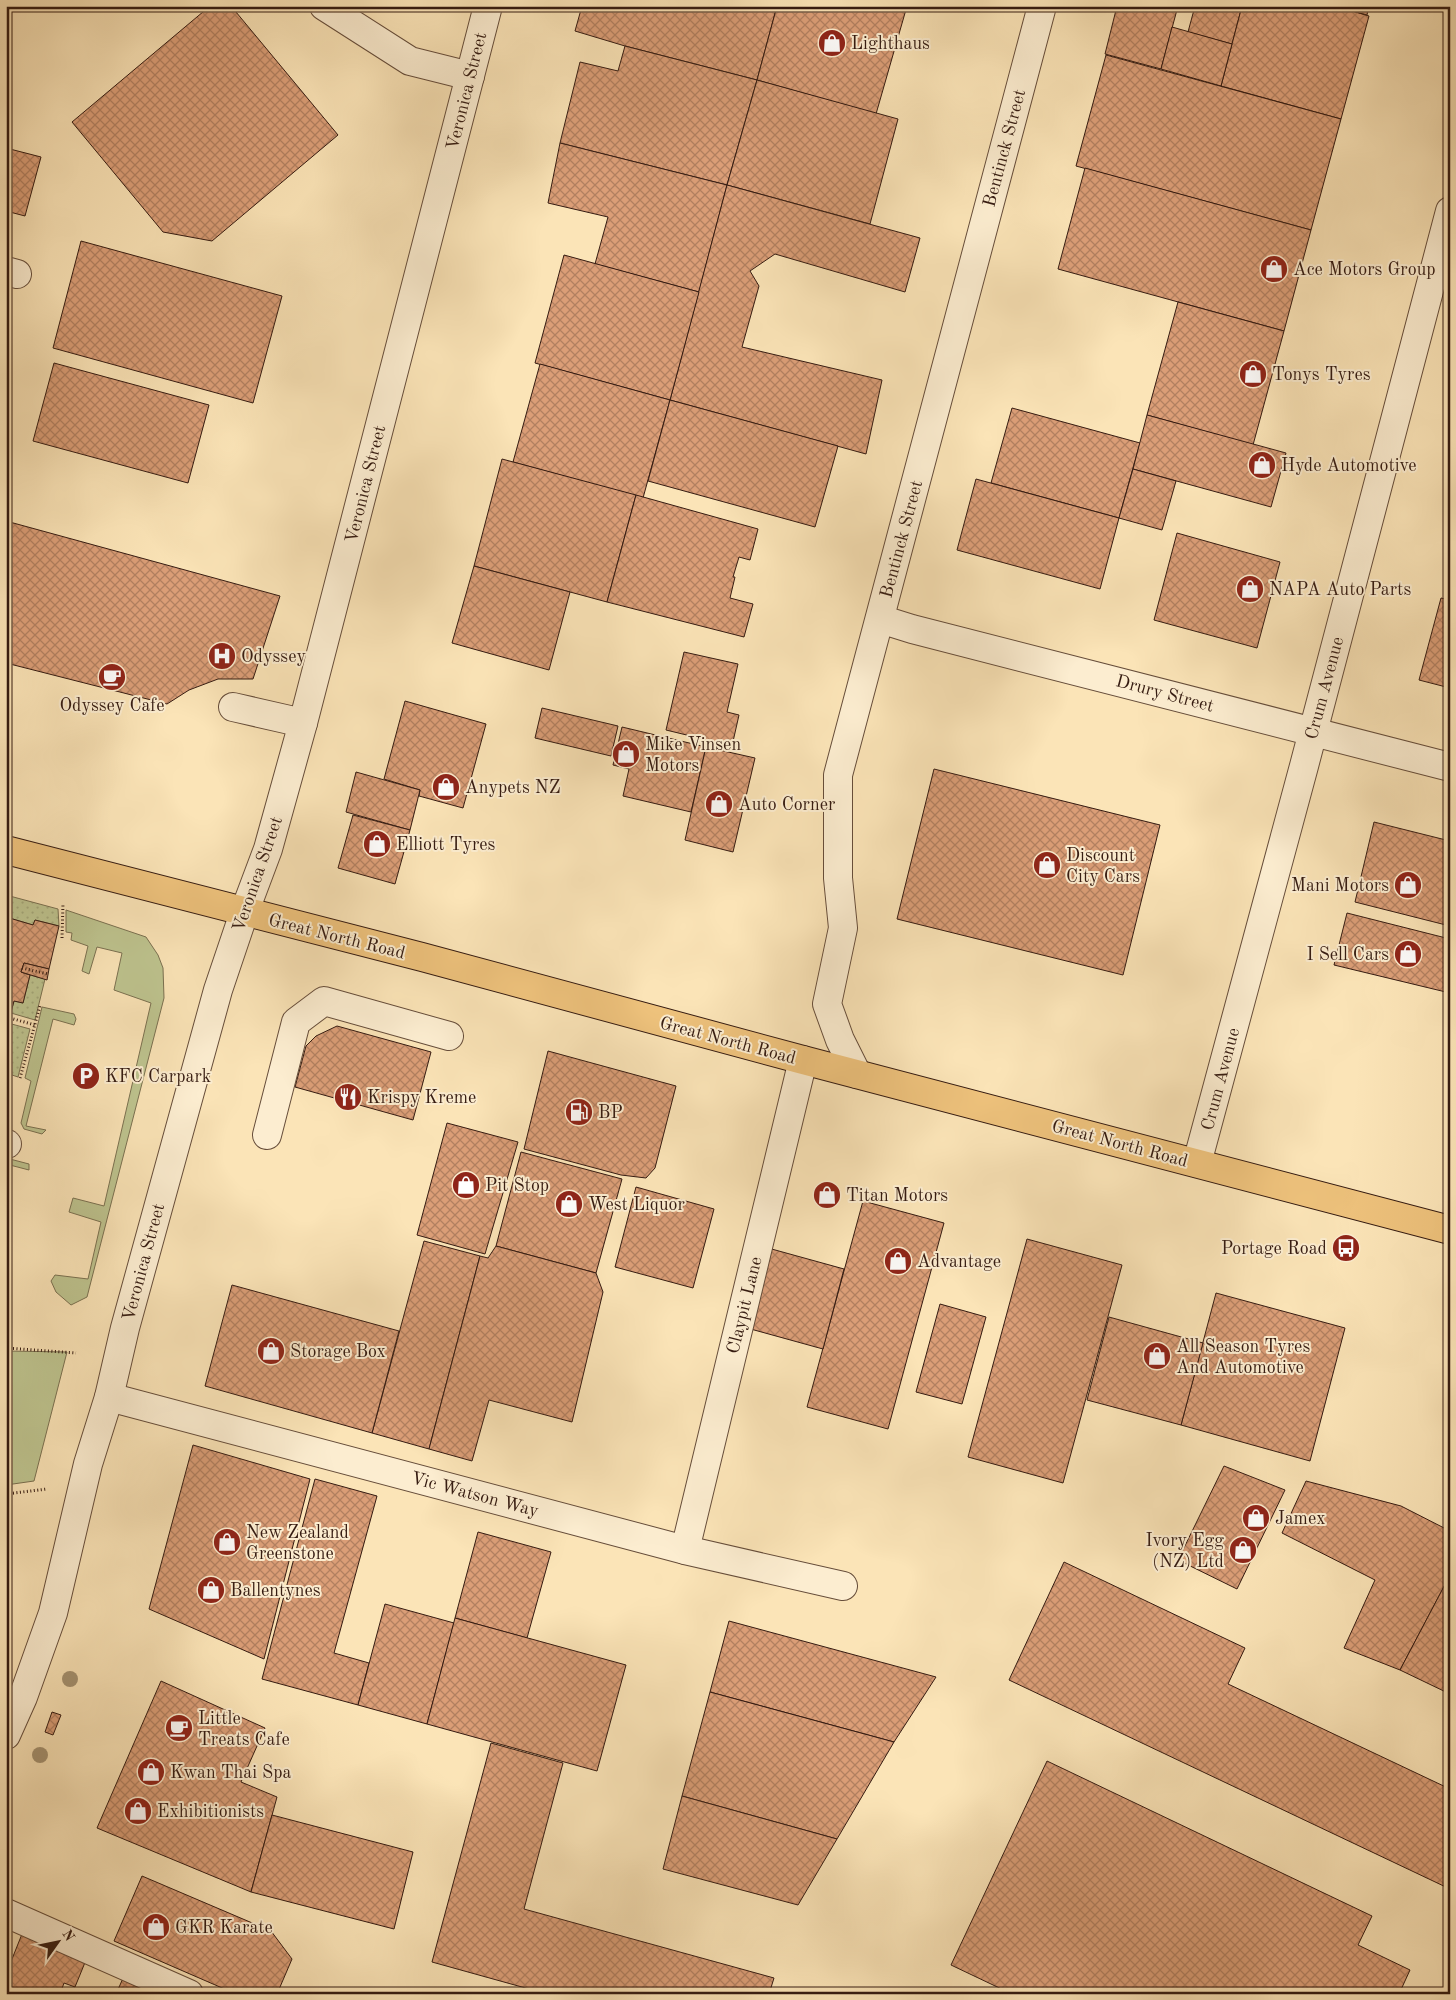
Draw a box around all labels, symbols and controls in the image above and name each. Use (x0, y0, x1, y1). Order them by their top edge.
shop icon: Lighthaus (817, 28, 847, 58)
street label: Veronica Street (444, 30, 490, 152)
place label: Lighthaus (851, 35, 930, 53)
street label: Bentinck Street (981, 87, 1029, 209)
shop icon: Ace Motors Group (1259, 254, 1289, 284)
place label: Ace Motors Group (1293, 261, 1436, 279)
shop icon: Tonys Tyres (1238, 359, 1268, 389)
place label: Tonys Tyres (1272, 366, 1371, 384)
street label: Veronica Street (343, 423, 389, 545)
shop icon: Hyde Automotive (1247, 450, 1277, 480)
place label: Hyde Automotive (1281, 457, 1417, 475)
street label: Bentinck Street (878, 478, 926, 600)
shop icon: NAPA Auto Parts (1235, 574, 1265, 604)
place label: NAPA Auto Parts (1269, 581, 1411, 599)
street label: Crum Avenue (1303, 635, 1347, 742)
hospital icon: Odyssey (207, 641, 237, 671)
place label: Odyssey (241, 648, 306, 666)
cafe icon: Odyssey Cafe (97, 662, 127, 692)
street label: Drury Street (1114, 672, 1216, 716)
place label: Odyssey Cafe (59, 697, 165, 715)
place label: Mike Vinsen Motors (645, 736, 741, 775)
shop icon: Mike Vinsen Motors (611, 739, 641, 769)
shop icon: Anypets NZ (431, 772, 461, 802)
place label: Anypets NZ (465, 779, 560, 797)
shop icon: Auto Corner (704, 789, 734, 819)
place label: Auto Corner (738, 796, 836, 814)
street label: Veronica Street (230, 814, 286, 934)
shop icon: Elliott Tyres (362, 829, 392, 859)
place label: Elliott Tyres (396, 836, 496, 854)
place label: Discount City Cars (1066, 847, 1140, 886)
shop icon: Discount City Cars (1032, 850, 1062, 880)
shop icon: Mani Motors (1393, 870, 1423, 900)
place label: Mani Motors (1291, 877, 1389, 895)
street label: Great North Road (267, 911, 407, 963)
shop icon: I Sell Cars (1393, 939, 1423, 969)
place label: I Sell Cars (1307, 946, 1389, 964)
street label: Great North Road (658, 1014, 798, 1068)
street label: Crum Avenue (1199, 1026, 1243, 1133)
parking icon: KFC Carpark (71, 1061, 101, 1091)
place label: KFC Carpark (105, 1068, 211, 1086)
restaurant icon: Krispy Kreme (333, 1082, 363, 1112)
place label: Krispy Kreme (367, 1089, 476, 1107)
fuel station icon: BP (564, 1097, 594, 1127)
place label: BP (598, 1104, 623, 1122)
street label: Great North Road (1050, 1117, 1190, 1171)
shop icon: Pit Stop (451, 1170, 481, 1200)
place label: Pit Stop (485, 1177, 549, 1195)
shop icon: Titan Motors (812, 1180, 842, 1210)
place label: Titan Motors (846, 1187, 948, 1205)
shop icon: West Liquor (554, 1189, 584, 1219)
place label: West Liquor (588, 1196, 685, 1214)
street label: Veronica Street (120, 1202, 168, 1323)
bus stop icon: Portage Road (1331, 1233, 1361, 1263)
place label: Portage Road (1221, 1240, 1327, 1258)
shop icon: Advantage (883, 1246, 913, 1276)
place label: Advantage (917, 1253, 1001, 1271)
street label: Claypit Lane (724, 1255, 766, 1356)
shop icon: Storage Box (256, 1336, 286, 1366)
place label: All Season Tyres And Automotive (1176, 1338, 1310, 1377)
shop icon: All Season Tyres And Automotive (1142, 1341, 1172, 1371)
place label: Storage Box (290, 1343, 386, 1361)
street label: Vic Watson Way (409, 1469, 541, 1521)
shop icon: Jamex (1241, 1503, 1271, 1533)
place label: Jamex (1275, 1510, 1326, 1528)
place label: New Zealand Greenstone (246, 1524, 349, 1563)
shop icon: New Zealand Greenstone (212, 1527, 242, 1557)
place label: Ivory Egg (NZ) Ltd (1145, 1532, 1224, 1571)
shop icon: Ivory Egg (NZ) Ltd (1228, 1535, 1258, 1565)
shop icon: Ballentynes (196, 1575, 226, 1605)
place label: Ballentynes (230, 1582, 321, 1600)
place label: Little Treats Cafe (198, 1710, 290, 1749)
cafe icon: Little Treats Cafe (164, 1713, 194, 1743)
shop icon: Kwan Thai Spa (136, 1757, 166, 1787)
place label: Kwan Thai Spa (170, 1764, 292, 1782)
shop icon: Exhibitionists (123, 1796, 153, 1826)
place label: Exhibitionists (157, 1803, 264, 1821)
shop icon: GKR Karate (141, 1912, 171, 1942)
north arrow (32, 1918, 82, 1968)
place label: GKR Karate (175, 1919, 273, 1937)
text: N (59, 1927, 77, 1944)

